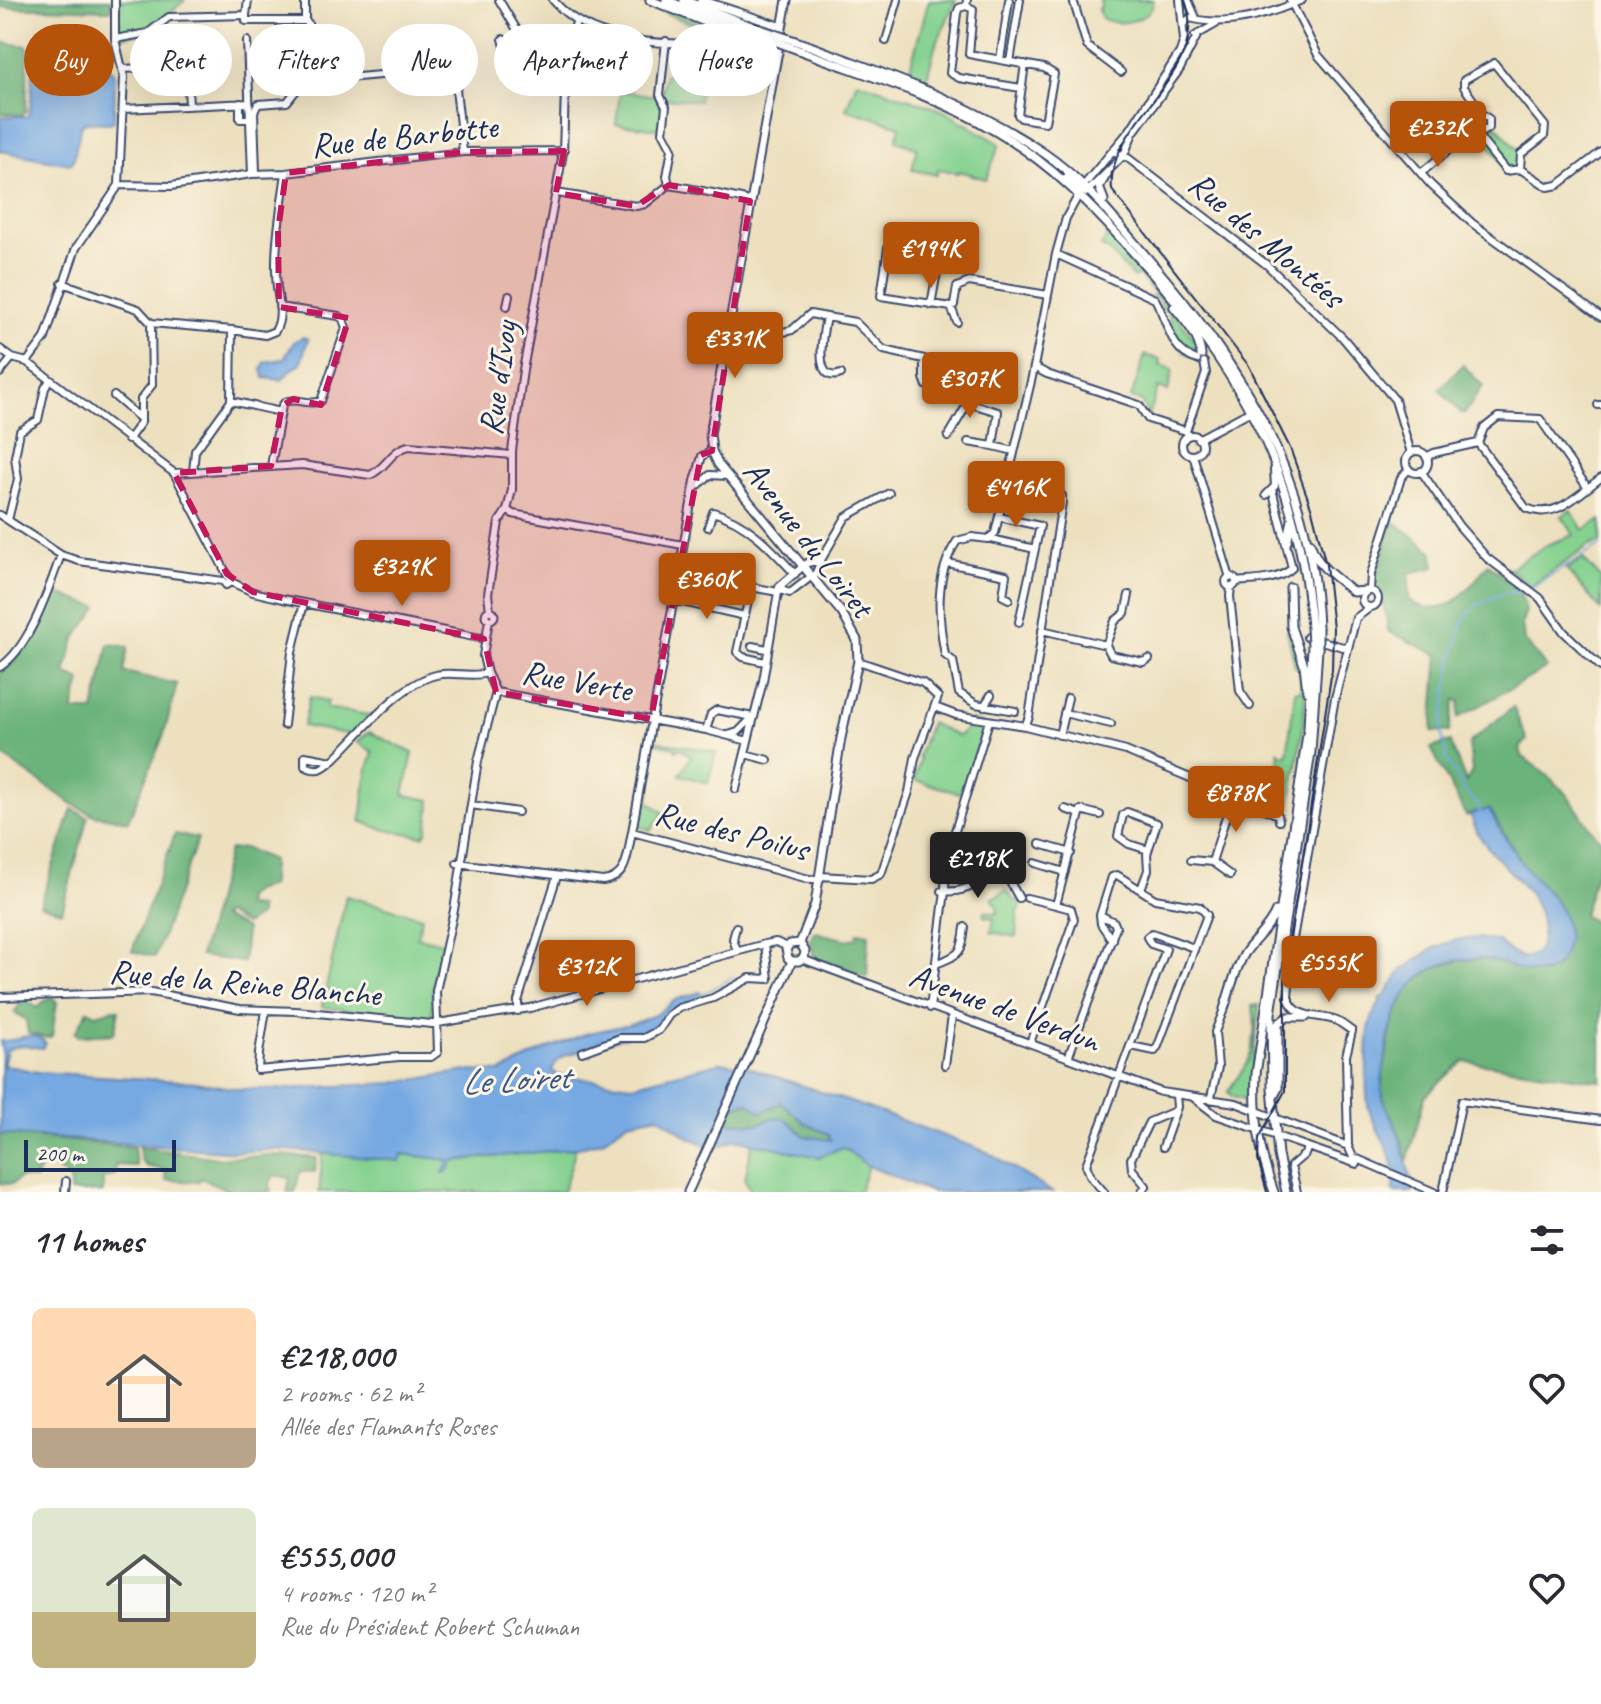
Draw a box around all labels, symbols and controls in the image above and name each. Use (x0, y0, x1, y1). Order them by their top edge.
chip: Buy (24, 24, 114, 96)
chip: Rent (130, 24, 232, 96)
chip: Filters (248, 24, 365, 96)
chip: New (381, 24, 478, 96)
chip: Apartment (494, 24, 653, 96)
chip: House (669, 24, 779, 96)
pin: €232K (1382, 101, 1494, 169)
street label: Rue de Barbotte (309, 104, 501, 167)
text: €232K (1408, 110, 1468, 143)
street label: Rue des Montées (1180, 162, 1356, 319)
pin: €194K (875, 222, 987, 290)
text: €194K (901, 231, 961, 264)
pin: €331K (679, 312, 791, 380)
street label: Rue d'Ivoy (468, 316, 527, 438)
text: €331K (705, 321, 765, 354)
pin: €307K (914, 352, 1026, 420)
text: €307K (940, 361, 1000, 394)
street label: Avenue du Loiret (734, 451, 886, 629)
pin: €416K (960, 461, 1072, 529)
text: €416K (986, 470, 1046, 503)
pin: €329K (346, 540, 458, 608)
text: €329K (372, 549, 432, 582)
pin: €360K (651, 553, 763, 621)
text: €360K (677, 562, 737, 595)
street label: Rue Verte (519, 650, 638, 712)
pin: €878K (1180, 766, 1292, 834)
text: €878K (1206, 775, 1266, 808)
street label: Rue des Poilus (651, 791, 816, 871)
pin: €218K (922, 832, 1034, 900)
text: €218K (948, 841, 1008, 874)
pin: €555K (1273, 936, 1385, 1004)
pin: €312K (531, 940, 643, 1008)
text: €555K (1300, 945, 1358, 978)
street label: Rue de la Reine Blanche (108, 949, 384, 1016)
text: €312K (557, 949, 617, 982)
street label: Avenue de Verdun (904, 953, 1107, 1062)
water label: Le Loiret (460, 1053, 577, 1105)
scale bar (24, 1136, 176, 1172)
text: 200 m (36, 1140, 83, 1168)
icon: filters (1525, 1218, 1569, 1262)
text: 11 homes (32, 1219, 143, 1262)
text: €218,000 (280, 1334, 394, 1377)
icon: home (96, 1340, 192, 1436)
icon: heart (1525, 1366, 1569, 1410)
text: 2 rooms · 62 m² (280, 1377, 421, 1410)
text: Allée des Flamants Roses (280, 1410, 496, 1443)
text: €555,000 (280, 1534, 392, 1577)
icon: home (96, 1540, 192, 1636)
icon: heart (1525, 1566, 1569, 1610)
text: 4 rooms · 120 m² (280, 1577, 432, 1610)
text: Rue du Président Robert Schuman (280, 1610, 579, 1643)

